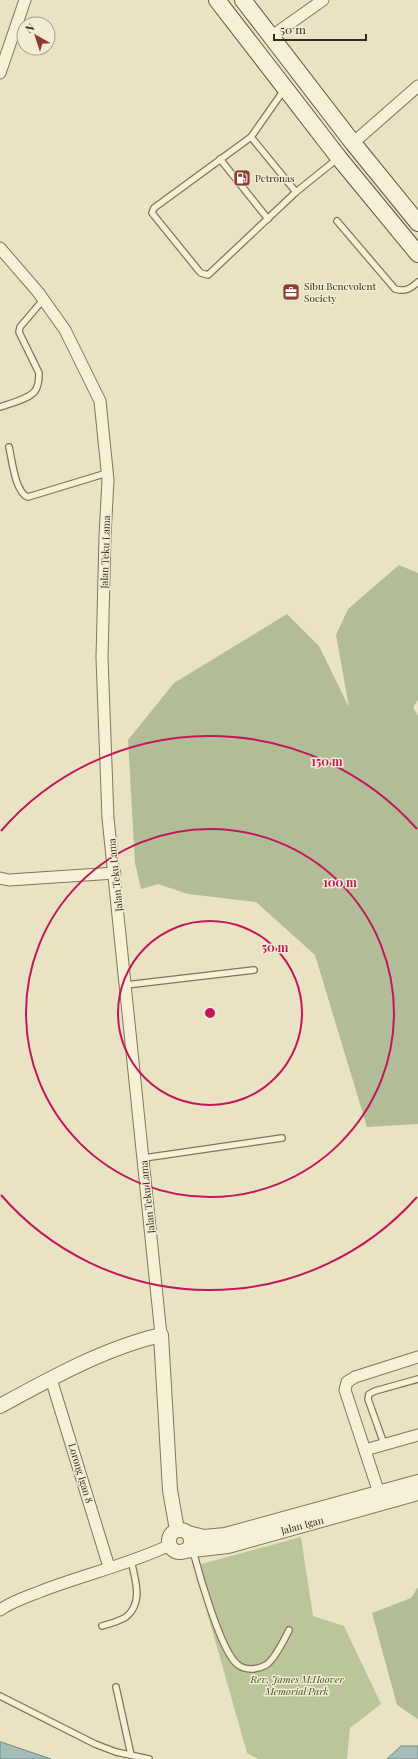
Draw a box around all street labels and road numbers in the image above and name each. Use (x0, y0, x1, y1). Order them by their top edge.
street label: Jalan Teku Lama (97, 515, 113, 590)
street label: Jalan Teku Lama (104, 838, 126, 913)
street label: Jalan Teku Lama (136, 1160, 158, 1235)
street label: Lorong Igan 8 (65, 1441, 97, 1505)
street label: Jalan Igan (278, 1513, 325, 1538)

